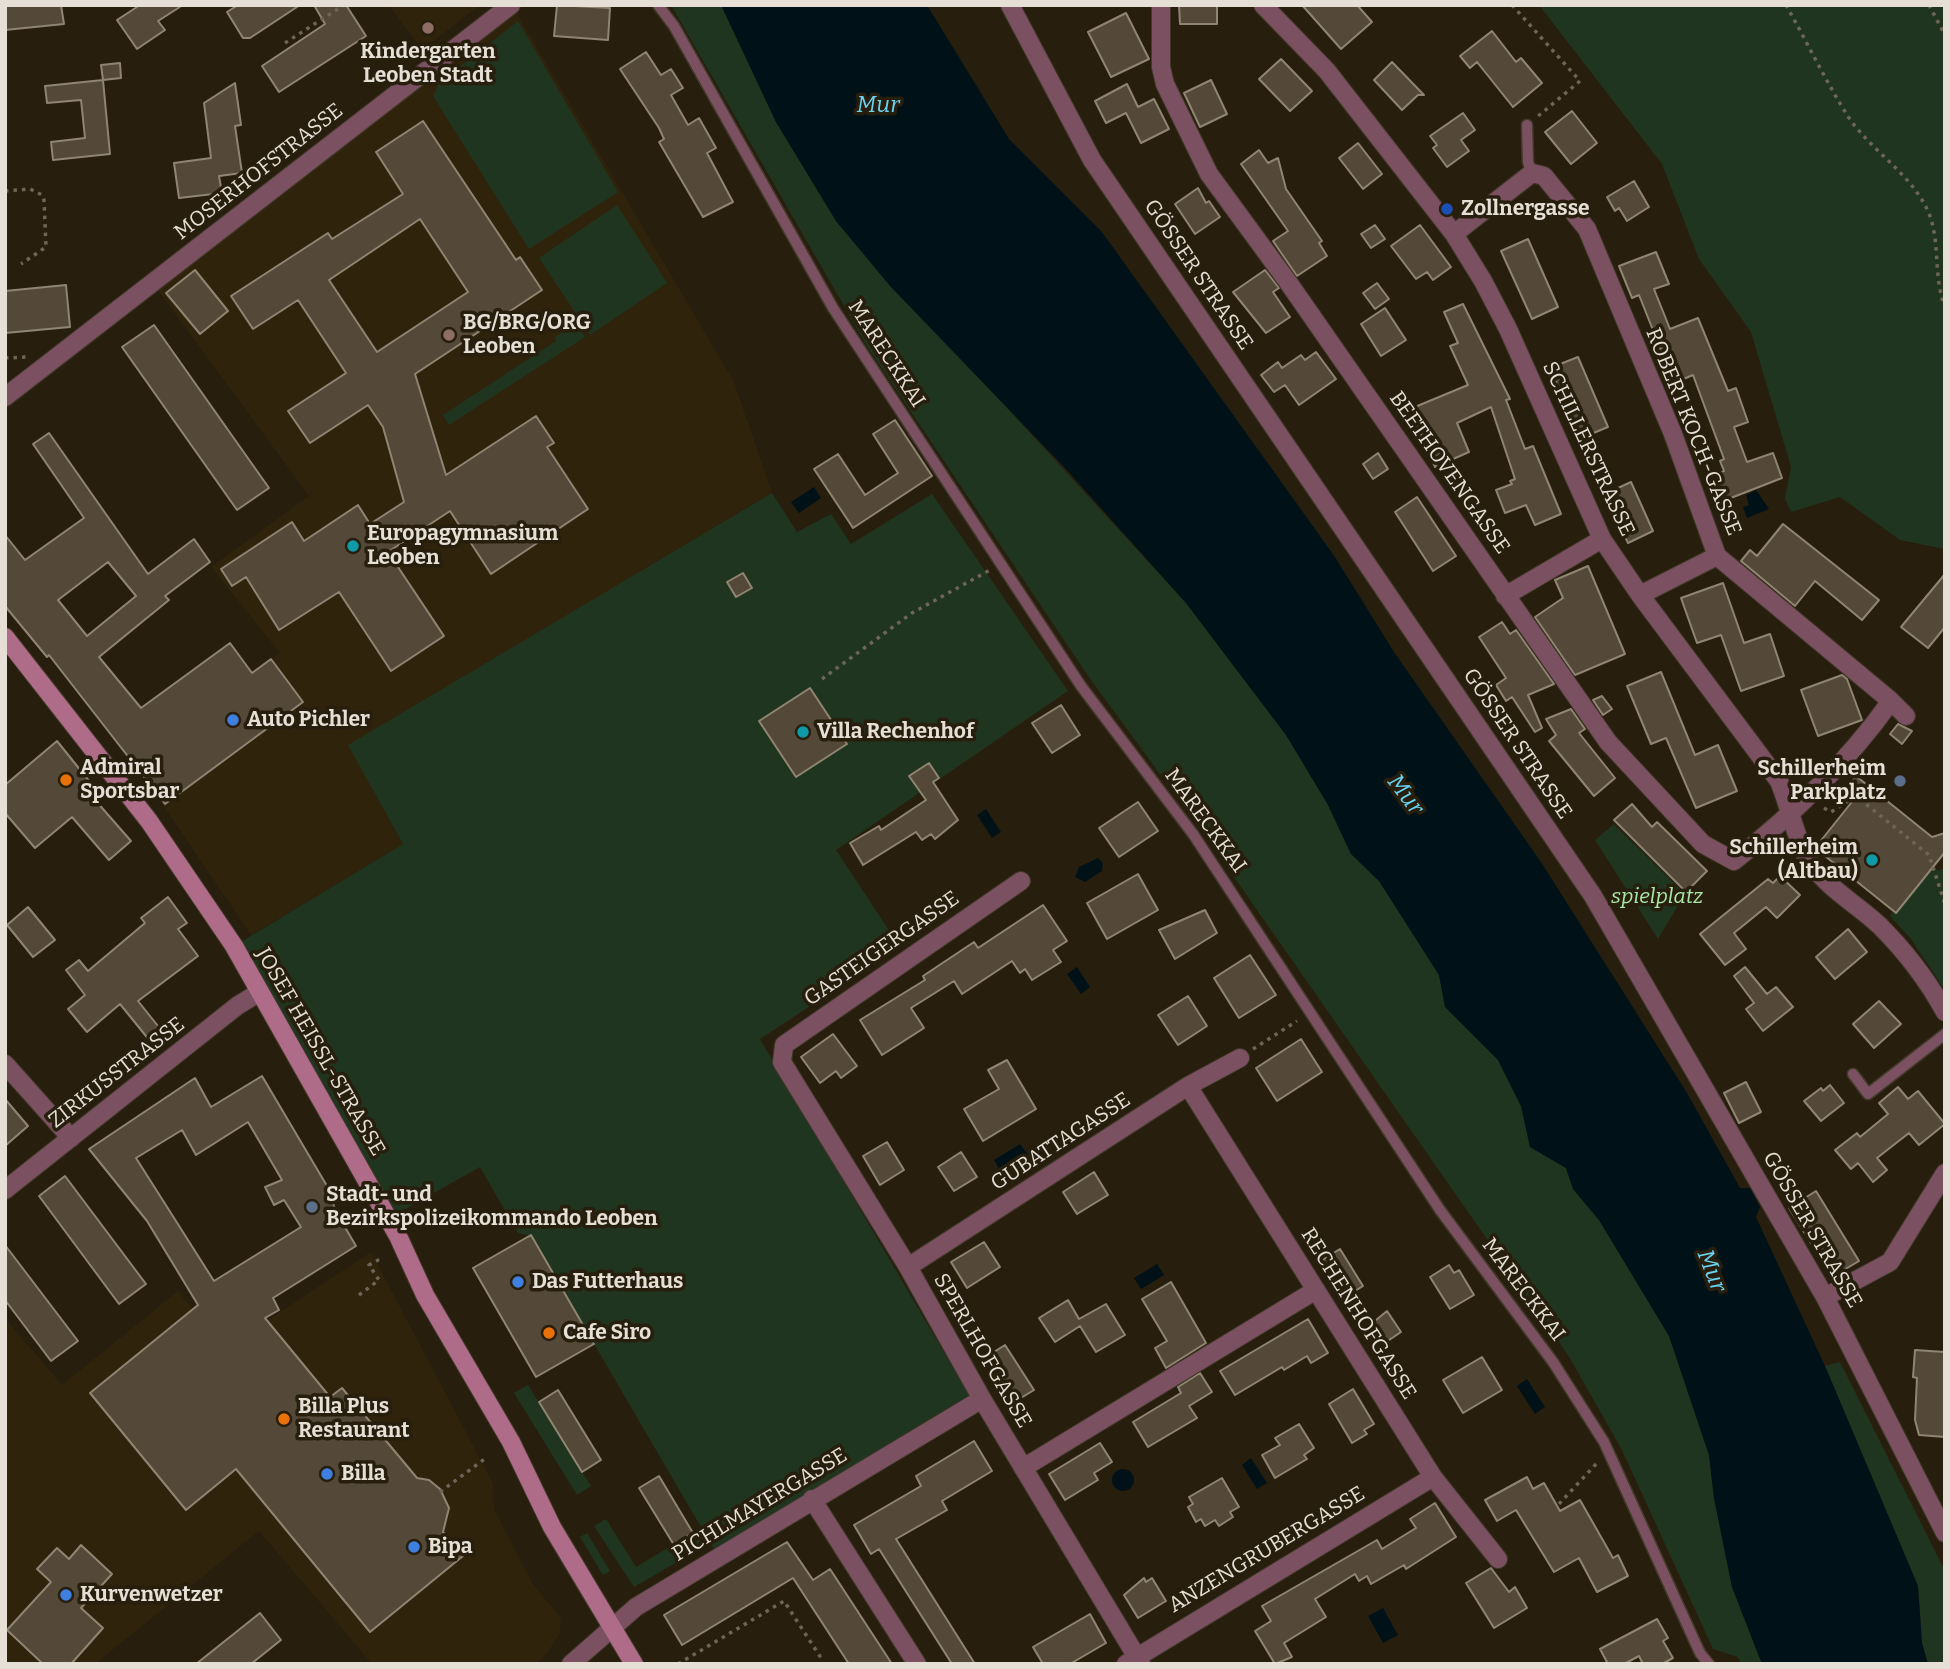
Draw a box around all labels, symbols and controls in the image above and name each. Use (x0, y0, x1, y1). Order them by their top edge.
marker: Kindergarten Leoben Stadt (420, 20, 436, 36)
place label: Kindergarten Leoben Stadt (360, 39, 496, 89)
water label: Mur (856, 92, 900, 120)
street label: MOSERHOFSTRASSE (170, 98, 348, 246)
street label: GÖSSER STRASSE (1138, 195, 1258, 355)
place label: Zollnergasse (1461, 196, 1590, 222)
marker: Zollnergasse (1439, 201, 1455, 217)
street label: MARECKKAI (842, 296, 930, 412)
place label: BG/BRG/ORG Leoben (463, 310, 591, 360)
street label: ROBERT KOCH-GASSE (1640, 325, 1746, 539)
marker: BG/BRG/ORG Leoben (441, 327, 457, 343)
street label: SCHILLERSTRASSE (1536, 358, 1640, 540)
street label: BEETHOVENGASSE (1383, 387, 1515, 559)
place label: Europagymnasium Leoben (367, 521, 558, 571)
marker: Europagymnasium Leoben (345, 538, 361, 554)
street label: GÖSSER STRASSE (1457, 664, 1577, 824)
place label: Auto Pichler (247, 707, 370, 733)
marker: Auto Pichler (225, 712, 241, 728)
place label: Villa Rechenhof (817, 719, 974, 745)
marker: Villa Rechenhof (795, 724, 811, 740)
place label: Admiral Sportsbar (80, 755, 179, 805)
place label: Schillerheim Parkplatz (1757, 756, 1886, 806)
street label: MARECKKAI (1159, 764, 1251, 878)
water label: Mur (1381, 769, 1429, 821)
marker: Admiral Sportsbar (58, 772, 74, 788)
marker: Schillerheim Parkplatz (1892, 773, 1908, 789)
place label: Schillerheim (Altbau) (1729, 835, 1858, 885)
marker: Schillerheim (Altbau) (1864, 852, 1880, 868)
park label: spielplatz (1611, 884, 1703, 910)
street label: GASTEIGERGASSE (800, 886, 964, 1012)
street label: JOSEF HEISSL-STRASSE (250, 943, 390, 1161)
street label: ZIRKUSSTRASSE (44, 1012, 190, 1134)
street label: GUBATTAGASSE (987, 1088, 1135, 1196)
street label: GÖSSER STRASSE (1757, 1147, 1867, 1313)
place label: Stadt- und Bezirkspolizeikommando Leoben (326, 1182, 658, 1232)
marker: Stadt- und Bezirkspolizeikommando Leoben (304, 1199, 320, 1215)
street label: RECHENHOFGASSE (1295, 1224, 1421, 1404)
street label: MARECKKAI (1476, 1233, 1570, 1347)
water label: Mur (1690, 1246, 1732, 1296)
place label: Das Futterhaus (532, 1269, 683, 1295)
street label: SPERLHOFGASSE (928, 1269, 1036, 1433)
marker: Das Futterhaus (510, 1274, 526, 1290)
place label: Cafe Siro (563, 1320, 651, 1346)
marker: Cafe Siro (541, 1325, 557, 1341)
place label: Billa Plus Restaurant (298, 1394, 410, 1444)
marker: Billa Plus Restaurant (276, 1411, 292, 1427)
street label: PICHLMAYERGASSE (668, 1443, 852, 1567)
place label: Billa (341, 1461, 386, 1487)
marker: Billa (319, 1466, 335, 1482)
street label: ANZENGRUBERGASSE (1164, 1481, 1370, 1619)
place label: Bipa (428, 1534, 472, 1560)
marker: Bipa (406, 1539, 422, 1555)
place label: Kurvenwetzer (80, 1582, 223, 1608)
marker: Kurvenwetzer (58, 1587, 74, 1603)

